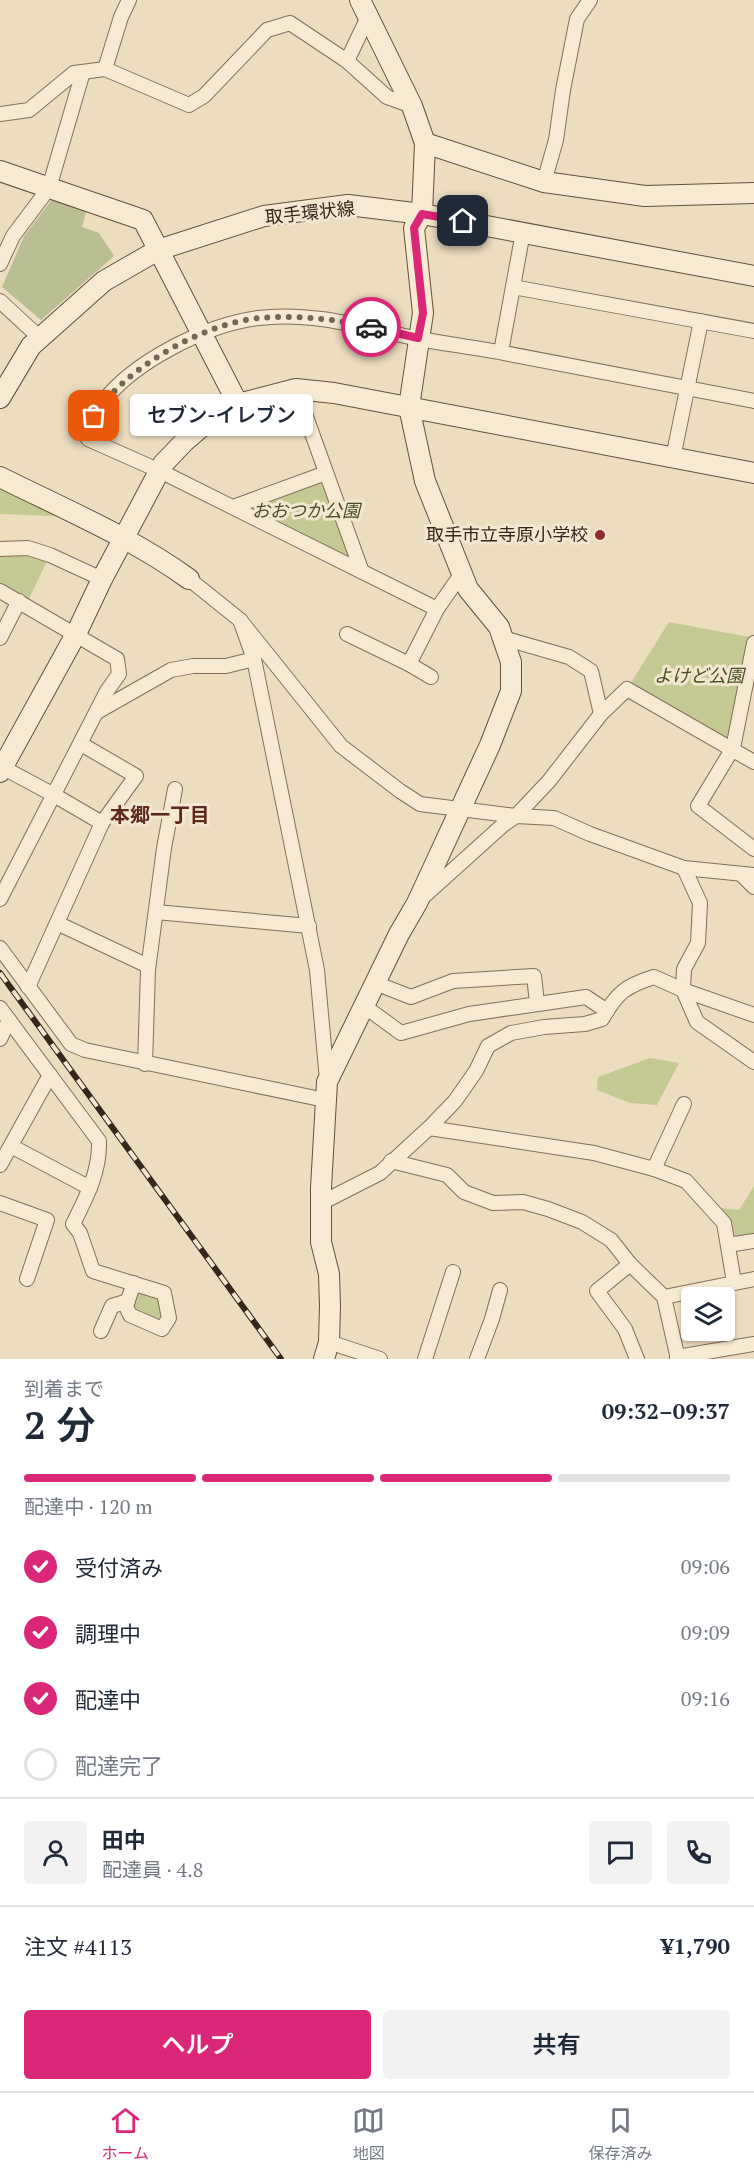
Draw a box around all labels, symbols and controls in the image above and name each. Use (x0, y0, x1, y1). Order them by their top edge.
street label: 取手環状線 (264, 195, 356, 229)
pin (437, 195, 488, 246)
icon: home (446, 204, 479, 237)
courier (341, 297, 401, 357)
icon: car (355, 311, 388, 344)
pin (68, 390, 119, 441)
callout: セブン-イレブン (130, 395, 313, 437)
icon: bag (77, 399, 110, 432)
text: セブン-イレブン (147, 401, 296, 428)
park label: おおつか公園 (252, 498, 363, 522)
place label: 取手市立寺原小学校 (426, 522, 588, 546)
marker: 取手市立寺原小学校 (593, 528, 607, 542)
park label: よけど公園 (654, 663, 747, 687)
district label: 本郷一丁目 (110, 801, 210, 828)
map controls (681, 1287, 735, 1341)
button: layers (681, 1287, 735, 1341)
text: 到着まで (24, 1375, 104, 1402)
text: 09:32–09:37 (602, 1396, 730, 1425)
text: 2 分 (24, 1398, 96, 1450)
text: 配達中 · 120 m (24, 1493, 153, 1520)
icon: check (24, 1550, 57, 1583)
text: 受付済み (75, 1553, 163, 1582)
text: 09:06 (681, 1553, 730, 1580)
icon: check (24, 1616, 57, 1649)
text: 調理中 (75, 1619, 141, 1648)
text: 09:09 (681, 1619, 730, 1646)
icon: check (24, 1682, 57, 1715)
text: 配達中 (75, 1685, 141, 1714)
text: 09:16 (681, 1685, 730, 1712)
text: 配達完了 (75, 1751, 163, 1780)
button: person (24, 1821, 87, 1884)
button: chat (589, 1821, 652, 1884)
button: phone (667, 1821, 730, 1884)
text: 田中 (102, 1825, 146, 1854)
text: 配達員 · 4.8 (102, 1856, 203, 1883)
text: ¥1,790 (661, 1931, 730, 1960)
text: 注文 #4113 (24, 1932, 132, 1961)
button: ヘルプ (24, 2010, 371, 2079)
button: 共有 (383, 2010, 730, 2079)
tab: ホーム (102, 2104, 149, 2164)
tab: 地図 (352, 2104, 385, 2164)
tab: 保存済み (588, 2104, 652, 2164)

